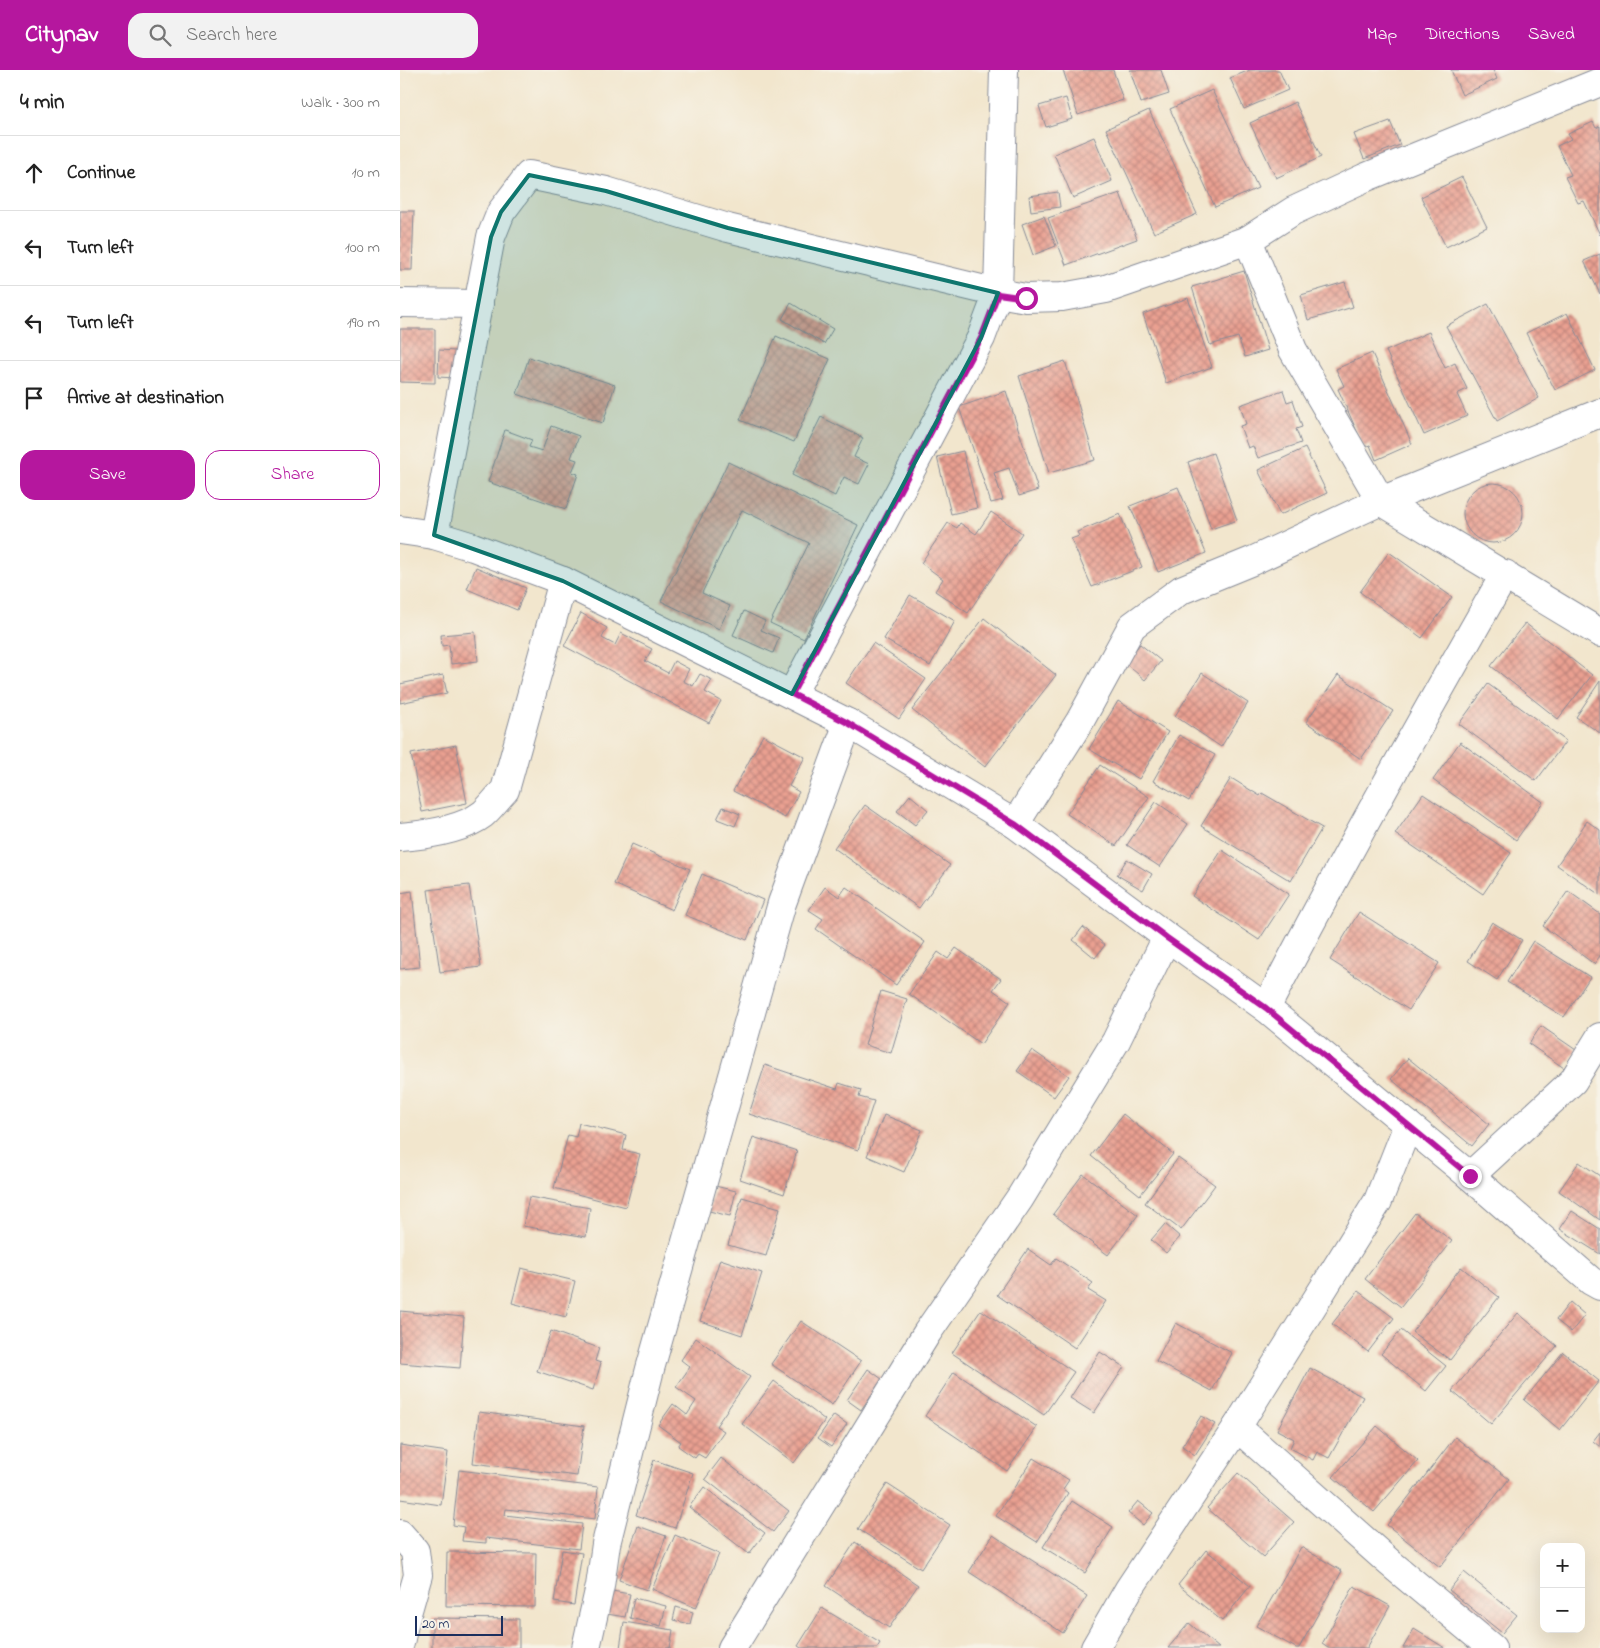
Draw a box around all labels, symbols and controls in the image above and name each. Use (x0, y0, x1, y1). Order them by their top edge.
search box (128, 13, 478, 58)
text: Citynav (25, 18, 98, 53)
icon: search (146, 21, 174, 49)
text: Search here (186, 22, 277, 49)
text: Map (1367, 22, 1397, 48)
text: Directions (1425, 22, 1500, 48)
text: Saved (1528, 22, 1575, 48)
text: 4 min (20, 88, 64, 118)
text: Walk · 300 m (301, 91, 380, 115)
icon: ahead (20, 159, 48, 187)
text: Continue (67, 160, 135, 187)
text: 10 m (352, 161, 380, 185)
icon: left (20, 234, 48, 262)
text: Turn left (67, 235, 134, 262)
text: 100 m (345, 236, 380, 260)
route start (1015, 287, 1038, 310)
icon: left (20, 309, 48, 337)
text: Turn left (67, 310, 134, 337)
text: 190 m (347, 311, 380, 335)
icon: arrive (20, 384, 48, 412)
text: Arrive at destination (67, 385, 224, 412)
button: Save (20, 450, 195, 500)
button: Share (205, 450, 380, 500)
route end (1459, 1165, 1482, 1188)
map controls (1540, 1543, 1585, 1633)
button: + (1540, 1543, 1585, 1588)
button: − (1540, 1588, 1585, 1633)
scale bar (415, 1613, 502, 1636)
text: 20 m (422, 1614, 449, 1635)

